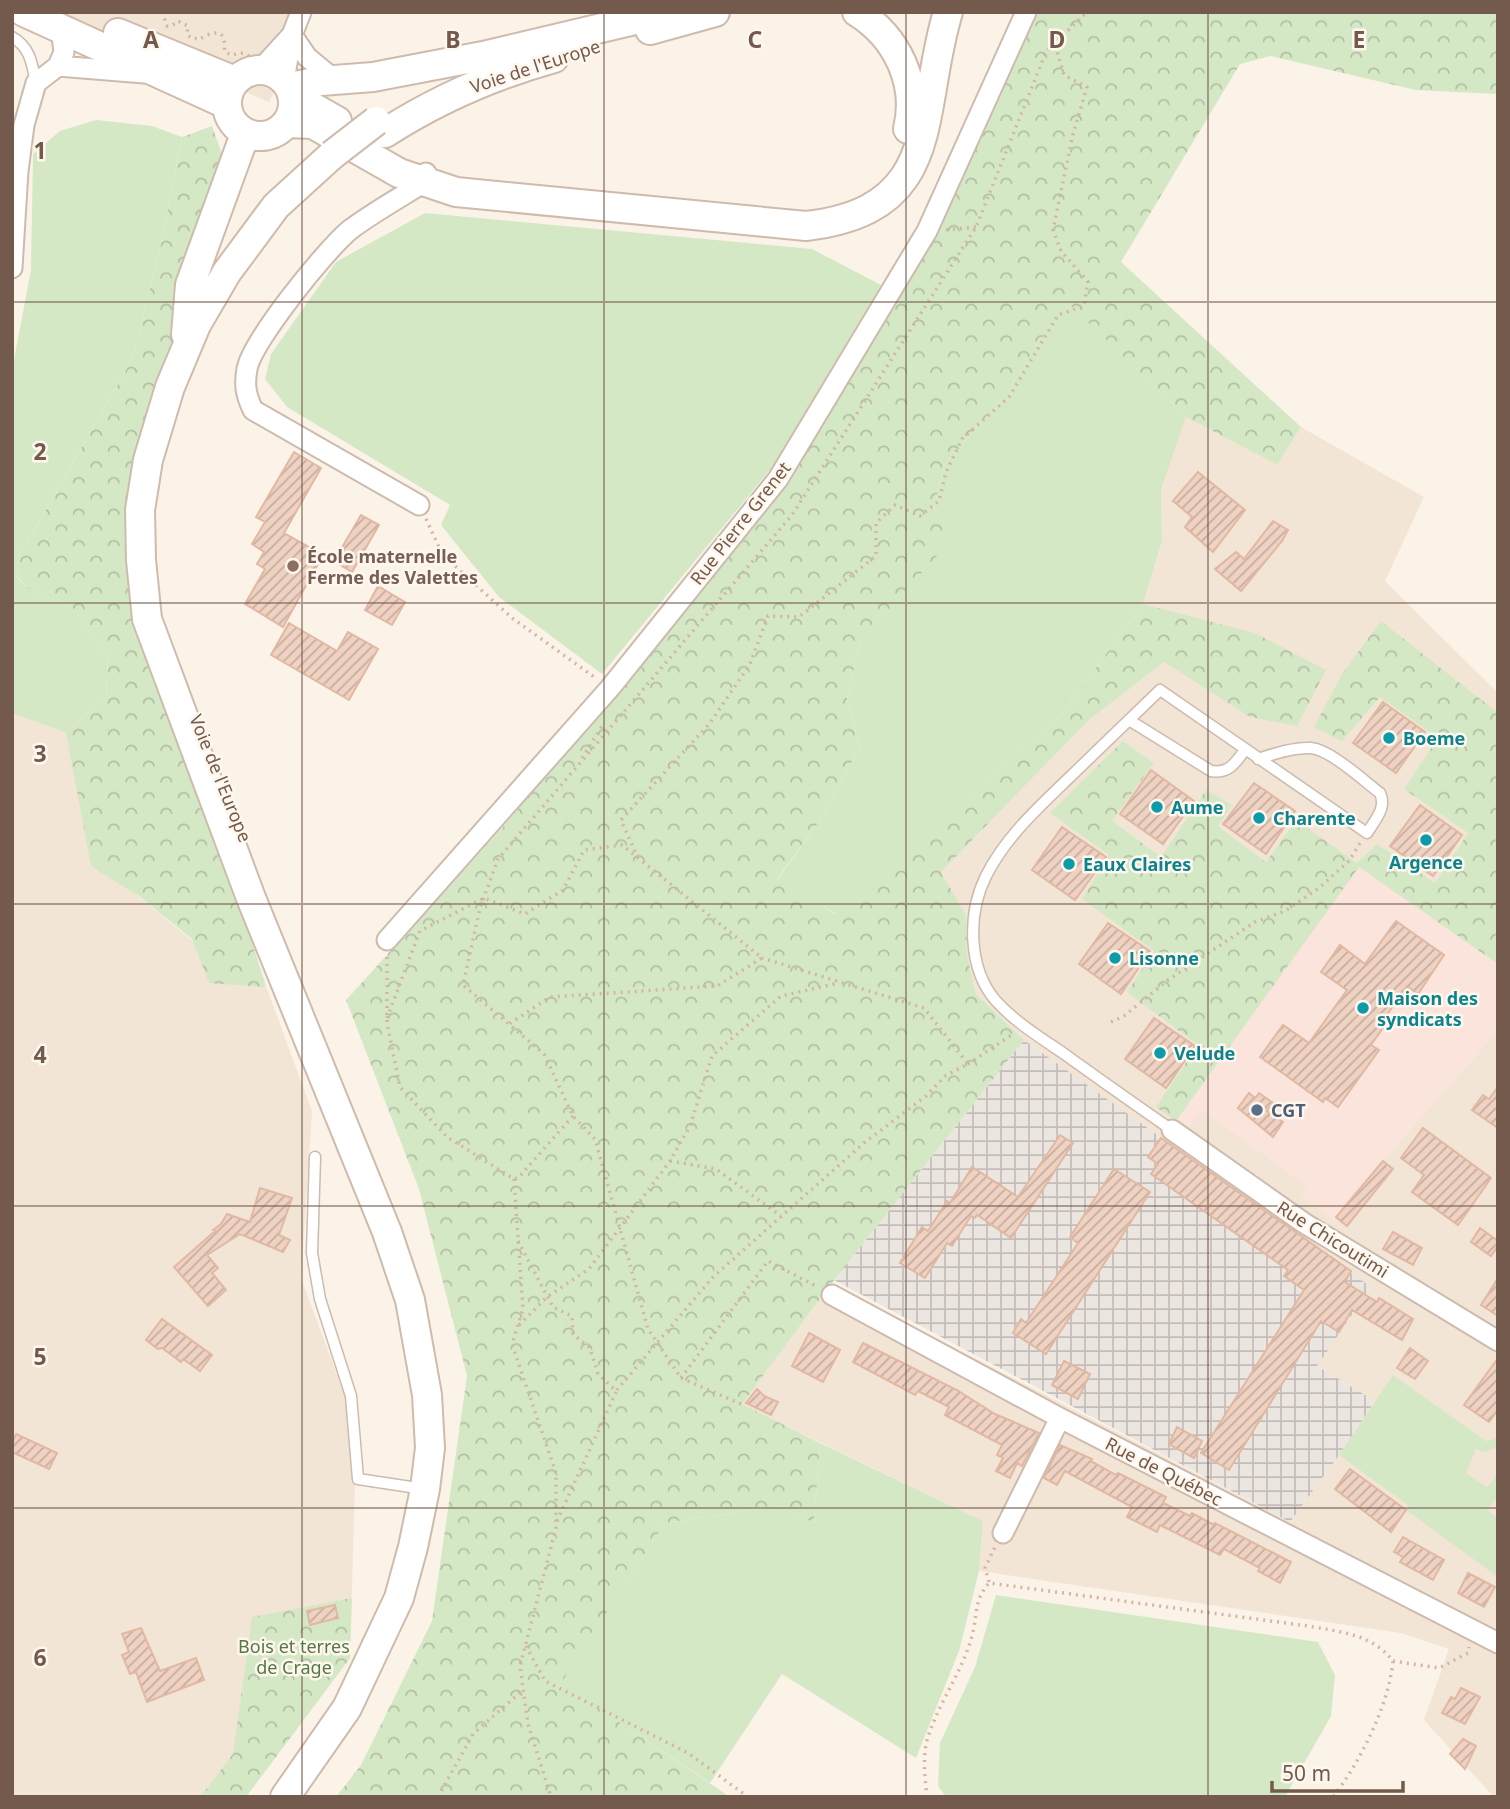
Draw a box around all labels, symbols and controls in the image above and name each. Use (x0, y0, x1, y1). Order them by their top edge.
text: A (143, 23, 159, 55)
text: B (445, 23, 461, 55)
text: C (748, 23, 763, 55)
text: D (1049, 23, 1065, 55)
text: E (1353, 23, 1365, 55)
street label: Voie de l'Europe (467, 34, 603, 98)
text: 1 (33, 134, 47, 166)
text: 2 (33, 435, 47, 467)
street label: Rue Pierre Grenet (684, 456, 796, 590)
place label: École maternelle Ferme des Valettes (307, 544, 478, 589)
marker: École maternelle Ferme des Valettes (285, 558, 301, 574)
street label: Voie de l'Europe (184, 711, 258, 845)
place label: Boeme (1403, 726, 1465, 750)
marker: Boeme (1381, 730, 1397, 746)
text: 3 (33, 737, 47, 769)
place label: Aume (1171, 795, 1223, 819)
marker: Aume (1149, 799, 1165, 815)
place label: Charente (1273, 806, 1356, 830)
marker: Charente (1251, 810, 1267, 826)
marker: Argence (1418, 832, 1434, 848)
place label: Argence (1389, 850, 1463, 874)
place label: Eaux Claires (1083, 852, 1191, 876)
marker: Eaux Claires (1061, 856, 1077, 872)
place label: Lisonne (1129, 946, 1199, 970)
marker: Lisonne (1107, 950, 1123, 966)
place label: Maison des syndicats (1377, 986, 1478, 1031)
marker: Maison des syndicats (1355, 1000, 1371, 1016)
text: 4 (33, 1038, 47, 1070)
place label: Velude (1174, 1041, 1235, 1065)
marker: Velude (1152, 1045, 1168, 1061)
place label: CGT (1271, 1098, 1306, 1122)
marker: CGT (1249, 1102, 1265, 1118)
street label: Rue Chicoutimi (1273, 1195, 1393, 1283)
text: 5 (33, 1340, 47, 1372)
street label: Rue de Québec (1101, 1431, 1227, 1511)
park label: Bois et terres de Crage (238, 1634, 350, 1679)
text: 6 (33, 1641, 47, 1673)
scale bar (1272, 1750, 1403, 1794)
text: 50 m (1282, 1759, 1331, 1787)

